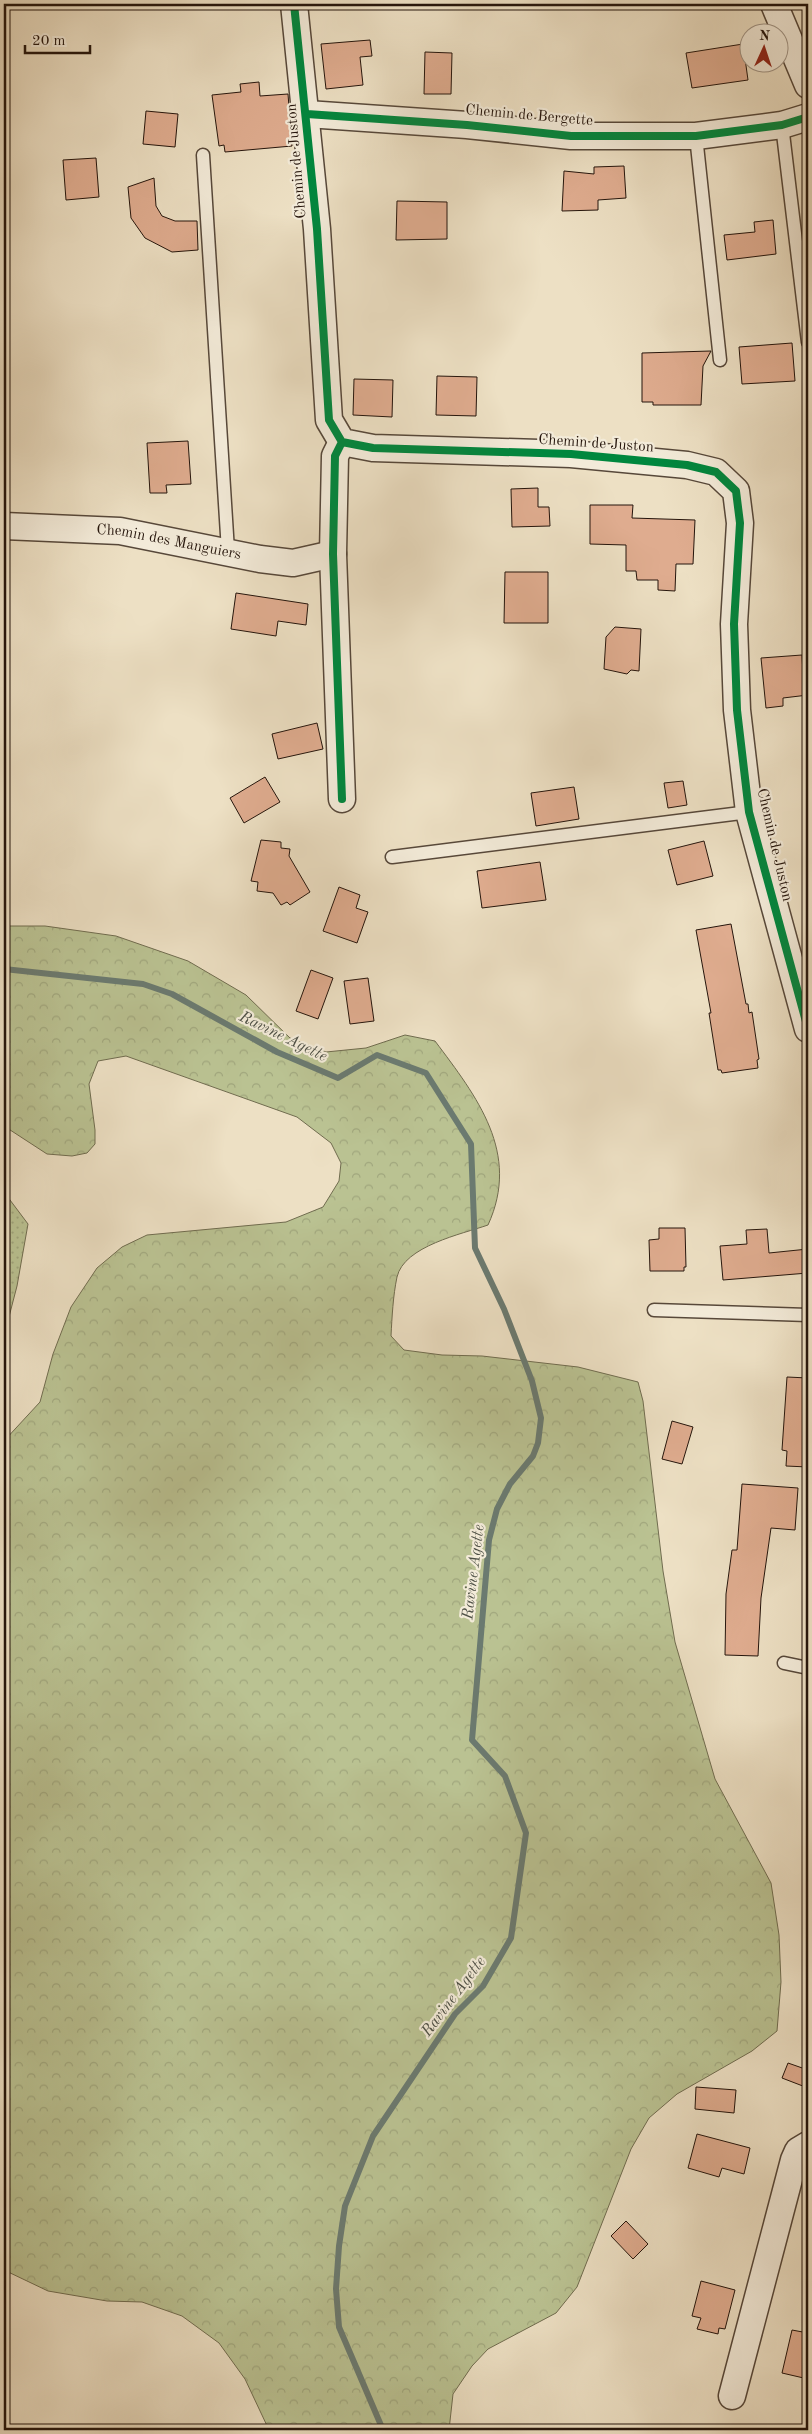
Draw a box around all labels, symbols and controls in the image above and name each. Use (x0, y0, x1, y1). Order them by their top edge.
scale bar (25, 22, 90, 54)
north arrow (740, 22, 790, 72)
text: N (759, 29, 771, 43)
text: 20 m (32, 34, 66, 49)
street label: Chemin de Juston (284, 103, 310, 219)
street label: Chemin de Bergette (465, 103, 594, 129)
street label: Chemin de Juston (538, 432, 654, 456)
street label: Chemin des Manguiers (96, 522, 242, 563)
street label: Chemin de Juston (754, 787, 794, 903)
water label: Ravine Agette (236, 1008, 330, 1065)
water label: Ravine Agette (460, 1523, 488, 1621)
water label: Ravine Agette (418, 1954, 489, 2041)

